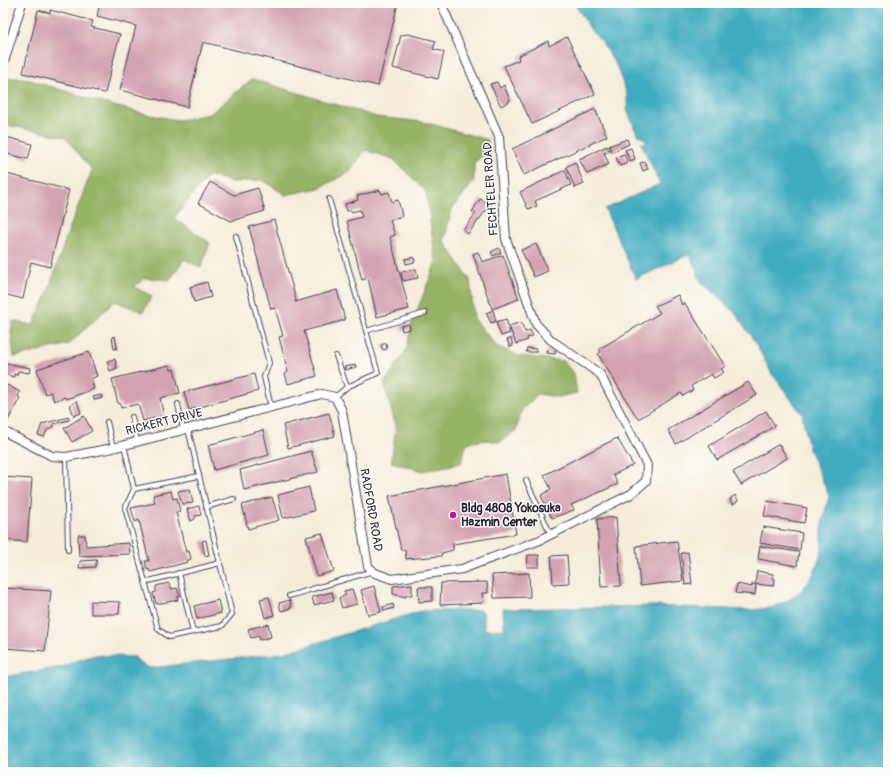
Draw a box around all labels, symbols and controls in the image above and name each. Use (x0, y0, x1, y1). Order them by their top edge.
street label: FECHTELER ROAD (480, 141, 502, 236)
street label: RICKERT DRIVE (124, 405, 204, 439)
street label: RADFORD ROAD (356, 467, 386, 553)
place label: Bldg 4808 Yokosuka Hazmin Center (461, 501, 561, 530)
marker: Bldg 4808 Yokosuka Hazmin Center (448, 510, 458, 520)

